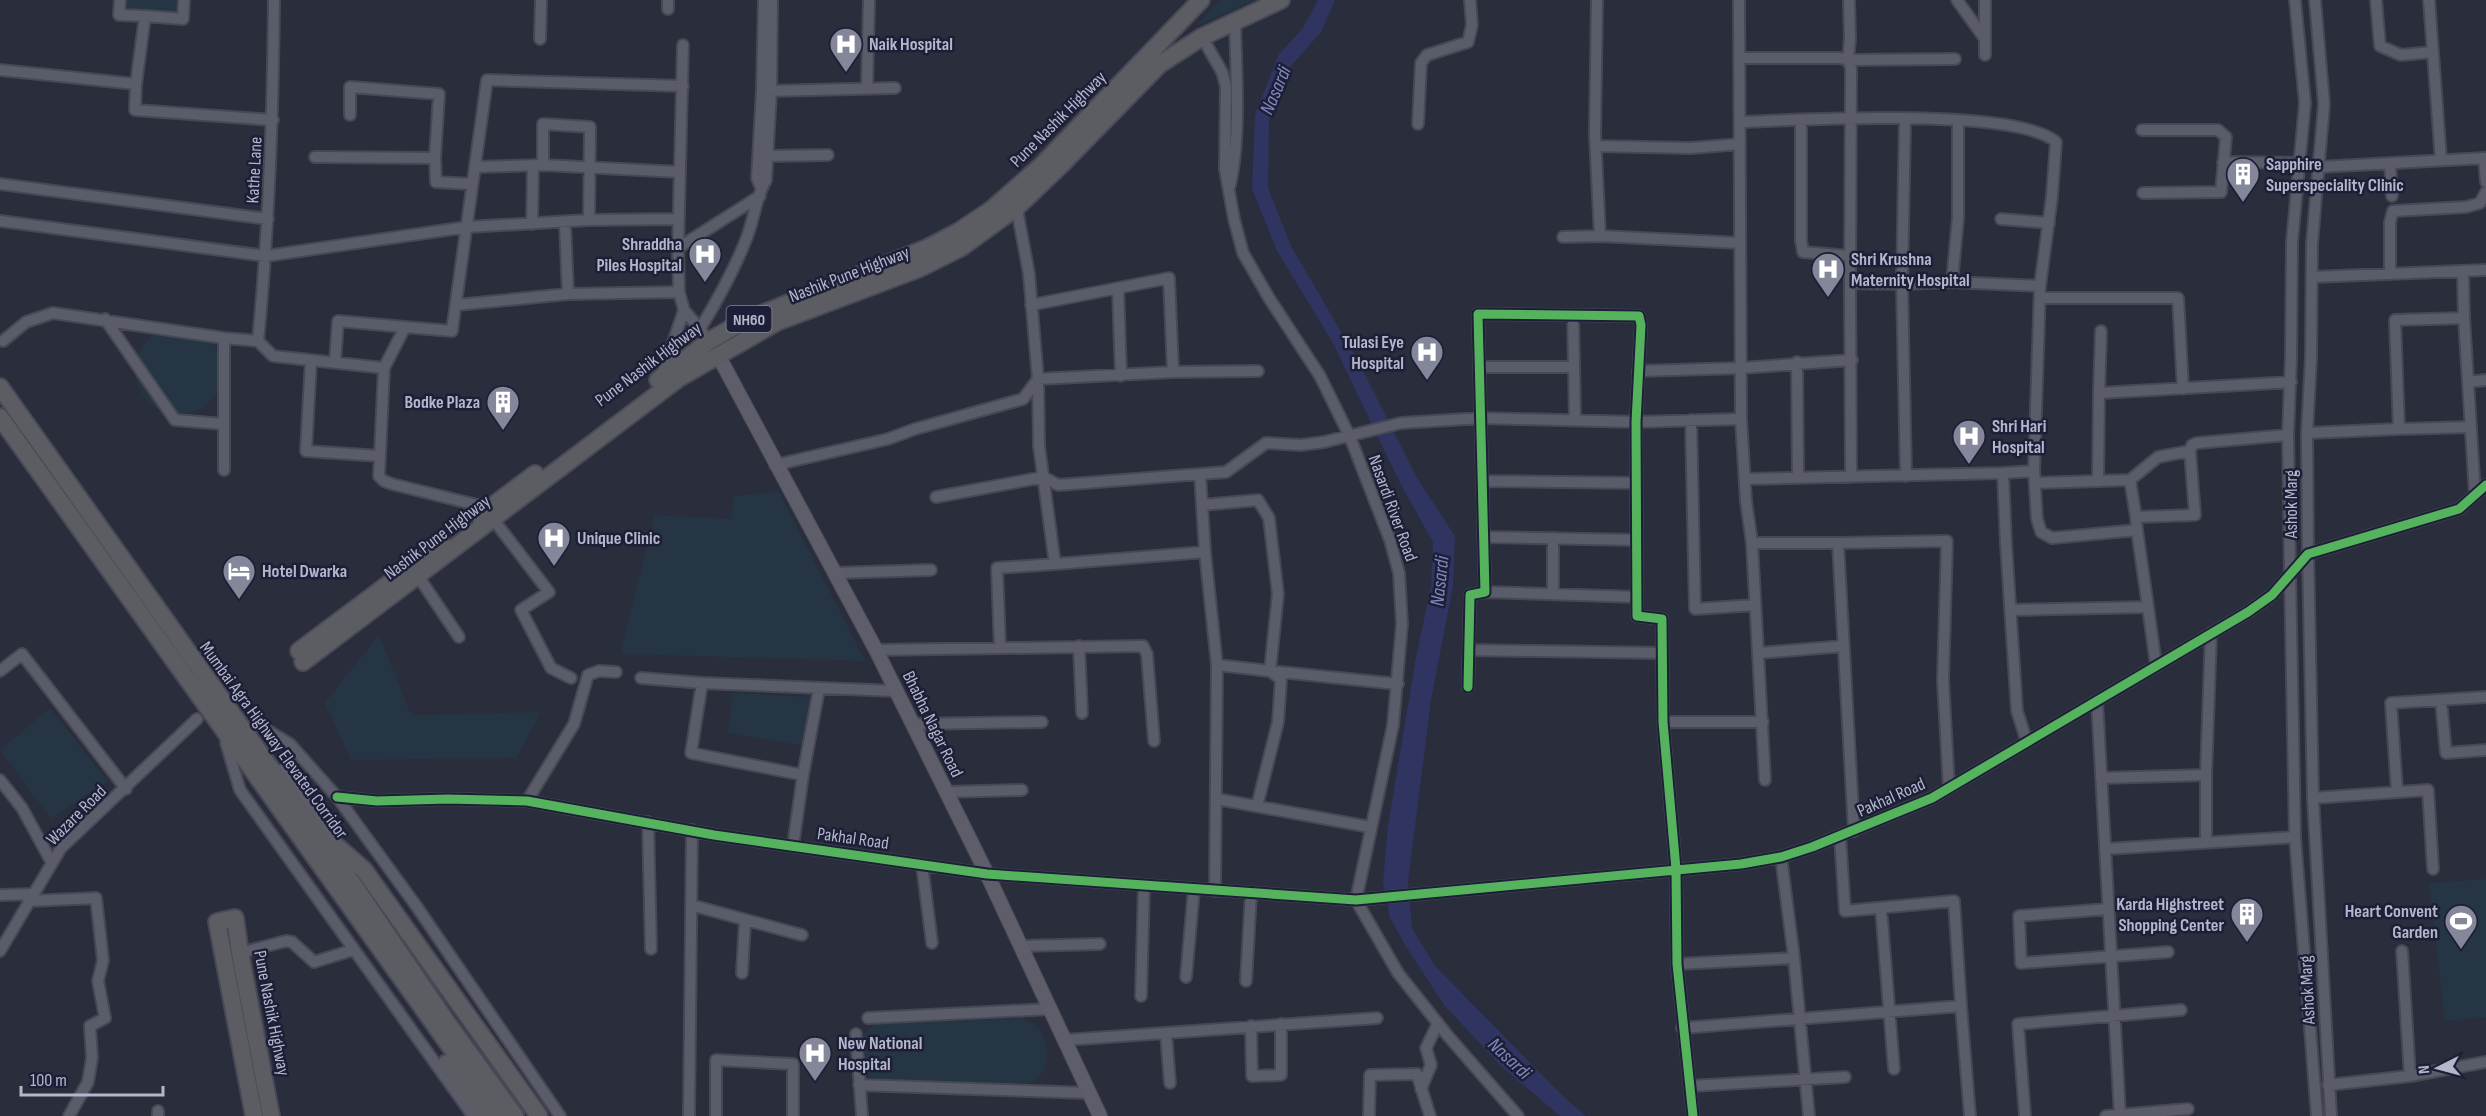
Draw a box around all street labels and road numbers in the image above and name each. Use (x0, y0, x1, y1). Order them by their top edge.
street label: Pune Nashik Highway (1006, 67, 1111, 172)
street label: Kathe Lane (242, 136, 267, 204)
street label: Nashik Pune Highway (786, 242, 912, 307)
road number: NH60 (726, 306, 771, 332)
street label: Pune Nashik Highway (591, 318, 705, 411)
street label: Nasardi River Road (1364, 452, 1422, 564)
street label: Ashok Marg (2281, 470, 2302, 539)
street label: Nashik Pune Highway (380, 491, 494, 584)
street label: Mumbai Agra Highway Elevated Corridor (195, 638, 352, 843)
street label: Bhabha Nagar Road (898, 668, 967, 781)
street label: Pakhal Road (1854, 773, 1928, 822)
street label: Wazare Road (42, 781, 111, 850)
street label: Pakhal Road (816, 823, 890, 854)
street label: Pune Nashik Highway (249, 949, 294, 1078)
street label: Ashok Marg (2295, 955, 2320, 1026)

